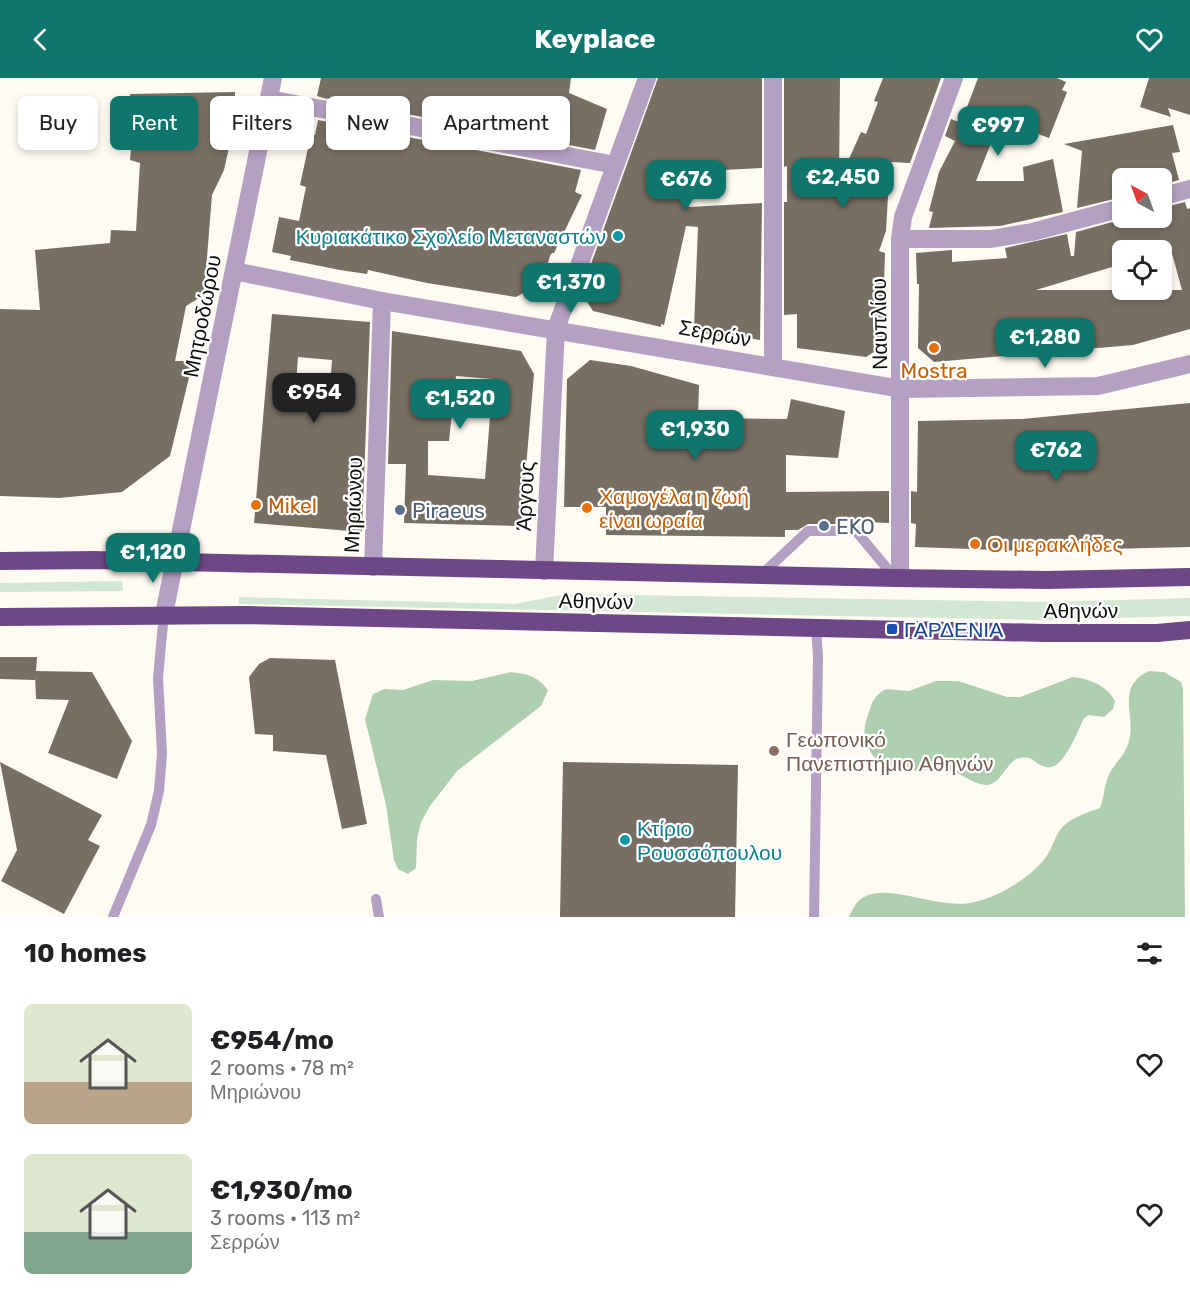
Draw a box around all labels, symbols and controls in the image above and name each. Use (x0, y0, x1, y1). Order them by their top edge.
icon: back (24, 23, 57, 56)
text: Keyplace (534, 23, 656, 55)
icon: heart (1133, 23, 1166, 56)
chip: Buy (18, 96, 98, 150)
chip: Rent (110, 96, 198, 150)
chip: Filters (210, 96, 314, 150)
chip: New (326, 96, 410, 150)
chip: Apartment (422, 96, 570, 150)
pin: €997 (962, 106, 1034, 157)
text: €997 (972, 113, 1024, 137)
pin: €2,450 (794, 158, 892, 209)
pin: €676 (650, 160, 722, 211)
text: €2,450 (806, 165, 880, 189)
text: €676 (660, 167, 712, 191)
north arrow (1112, 168, 1172, 228)
map controls (1112, 168, 1172, 300)
place label: Κυριακάτικο Σχολείο Μεταναστών (296, 224, 606, 249)
marker: Κυριακάτικο Σχολείο Μεταναστών (611, 229, 625, 243)
button: locate (1112, 240, 1172, 300)
street label: Μητροδώρου (178, 253, 226, 379)
pin: €1,370 (522, 263, 620, 314)
text: €1,370 (536, 270, 606, 294)
street label: Ναυπλίου (866, 278, 892, 370)
street label: Σερρών (677, 314, 753, 352)
pin: €1,280 (996, 318, 1094, 369)
text: €1,280 (1009, 325, 1081, 349)
marker: Mostra (927, 341, 941, 355)
place label: Mostra (900, 358, 968, 383)
pin: €954 (278, 373, 350, 424)
pin: €1,520 (411, 379, 509, 430)
text: €954 (286, 380, 342, 404)
text: €1,520 (425, 386, 495, 410)
pin: €1,930 (646, 410, 744, 461)
text: €1,930 (660, 417, 730, 441)
pin: €762 (1020, 431, 1092, 482)
text: €762 (1030, 438, 1082, 462)
street label: Μηριώνου (339, 457, 367, 553)
street label: Άργους (511, 461, 539, 531)
place label: Χαμογέλα η ζωή είναι ωραία (599, 484, 749, 533)
place label: Mikel (268, 493, 317, 518)
marker: Mikel (249, 498, 263, 512)
place label: Piraeus (412, 498, 485, 523)
marker: Χαμογέλα η ζωή είναι ωραία (580, 501, 594, 515)
marker: Piraeus (393, 503, 407, 517)
place label: EKO (836, 514, 875, 539)
marker: EKO (817, 519, 831, 533)
place label: Οι μερακλήδες (987, 532, 1123, 557)
pin: €1,120 (104, 533, 202, 584)
marker: Οι μερακλήδες (968, 537, 982, 551)
text: €1,120 (120, 540, 186, 564)
street label: Αθηνών (558, 588, 634, 614)
street label: Αθηνών (1044, 598, 1118, 623)
place label: ΓΑΡΔΕΝΙΑ (904, 617, 1003, 642)
marker: ΓΑΡΔΕΝΙΑ (885, 622, 899, 636)
place label: Γεωπονικό Πανεπιστήμιο Αθηνών (786, 727, 994, 776)
marker: Γεωπονικό Πανεπιστήμιο Αθηνών (767, 744, 781, 758)
place label: Κτίριο Ρουσσόπουλου (637, 816, 782, 865)
marker: Κτίριο Ρουσσόπουλου (618, 833, 632, 847)
icon: filters (1133, 937, 1166, 970)
text: 10 homes (24, 938, 147, 969)
text: €954/mo (210, 1025, 334, 1056)
icon: home (72, 1028, 144, 1100)
icon: heart (1133, 1048, 1166, 1081)
text: 2 rooms · 78 m² (210, 1056, 354, 1080)
text: Μηριώνου (210, 1080, 301, 1104)
text: €1,930/mo (210, 1175, 353, 1206)
icon: home (72, 1178, 144, 1250)
icon: heart (1133, 1198, 1166, 1231)
text: 3 rooms · 113 m² (210, 1206, 360, 1230)
text: Σερρών (210, 1230, 280, 1254)

